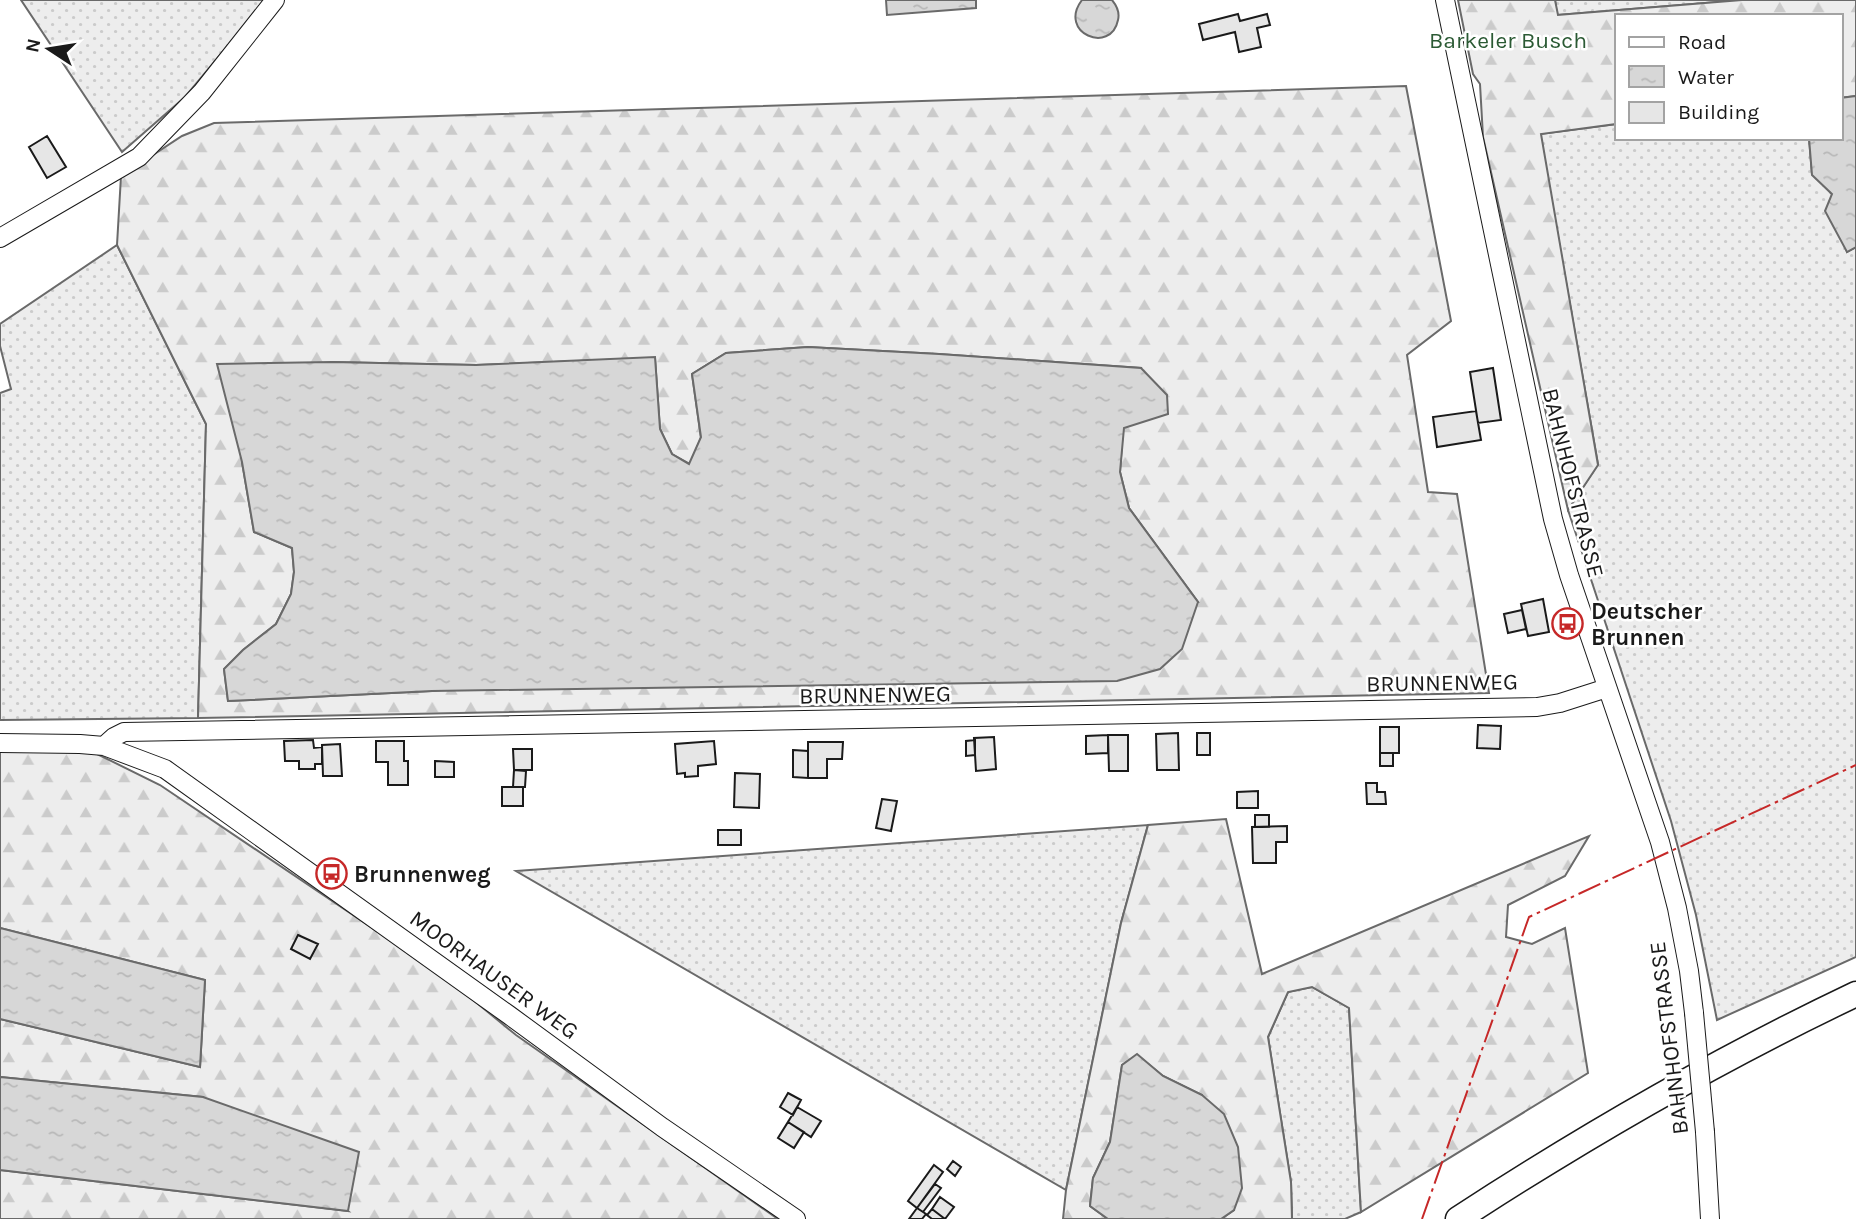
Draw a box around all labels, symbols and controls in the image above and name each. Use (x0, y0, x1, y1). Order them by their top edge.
north arrow (14, 14, 84, 84)
legend (1615, 14, 1842, 140)
park label: Barkeler Busch (1429, 27, 1587, 54)
text: Road (1678, 30, 1726, 54)
text: N (21, 37, 46, 55)
text: Water (1678, 65, 1734, 89)
text: Building (1678, 100, 1759, 124)
street label: BAHNHOFSTRASSE (1536, 385, 1610, 581)
place label: Deutscher Brunnen (1591, 598, 1702, 651)
bus stop icon: Deutscher Brunnen (1551, 607, 1585, 641)
street label: BRUNNENWEG (1366, 668, 1518, 698)
street label: BRUNNENWEG (799, 680, 951, 710)
bus stop icon: Brunnenweg (314, 857, 348, 891)
place label: Brunnenweg (354, 861, 491, 888)
street label: MOORHAUSER WEG (405, 905, 583, 1045)
street label: BAHNHOFSTRASSE (1644, 940, 1694, 1136)

